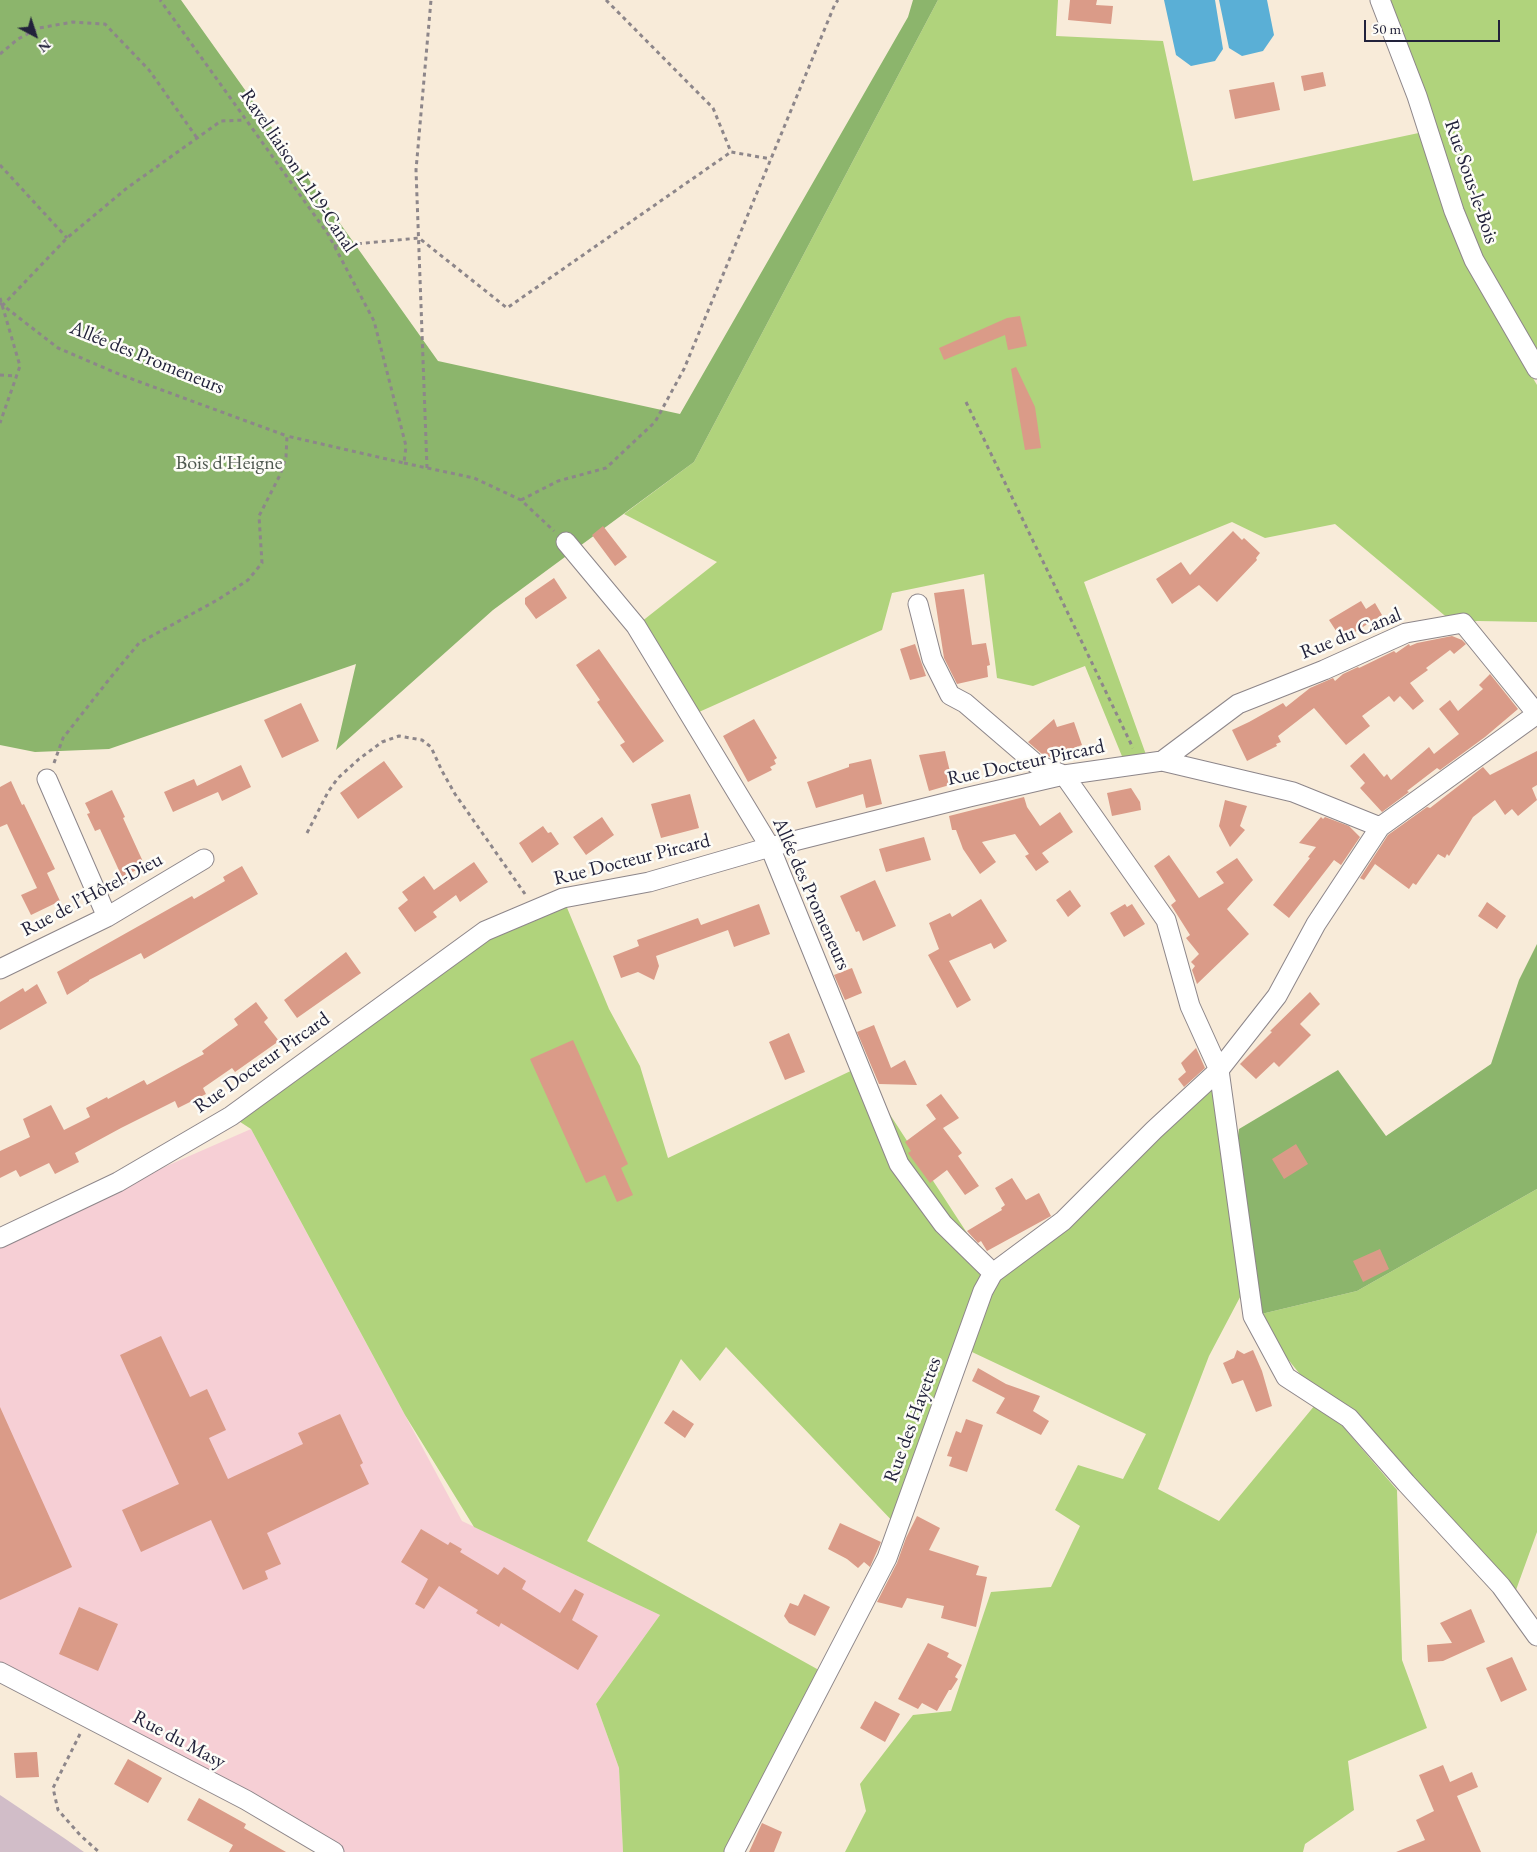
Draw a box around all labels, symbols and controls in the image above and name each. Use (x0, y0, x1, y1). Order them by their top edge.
north arrow (10, 10, 60, 60)
scale bar (1367, 10, 1503, 42)
text: 50 m (1372, 19, 1401, 38)
text: N (35, 36, 55, 57)
street label: Ravel liaison L119-Canal (234, 85, 362, 257)
street label: Rue Sous-le-Bois (1439, 117, 1503, 247)
street label: Allée des Promeneurs (66, 316, 228, 400)
park label: Bois d'Heigne (175, 452, 283, 476)
street label: Rue du Canal (1297, 603, 1405, 665)
street label: Rue Docteur Pircard (945, 735, 1107, 791)
street label: Allée des Promeneurs (767, 814, 855, 974)
street label: Rue Docteur Pircard (551, 829, 713, 891)
street label: Rue de l’Hôtel-Dieu (17, 848, 167, 942)
street label: Rue Docteur Pircard (189, 1007, 335, 1119)
street label: Rue des Hayettes (879, 1354, 947, 1486)
street label: Rue du Masy (128, 1705, 230, 1775)

